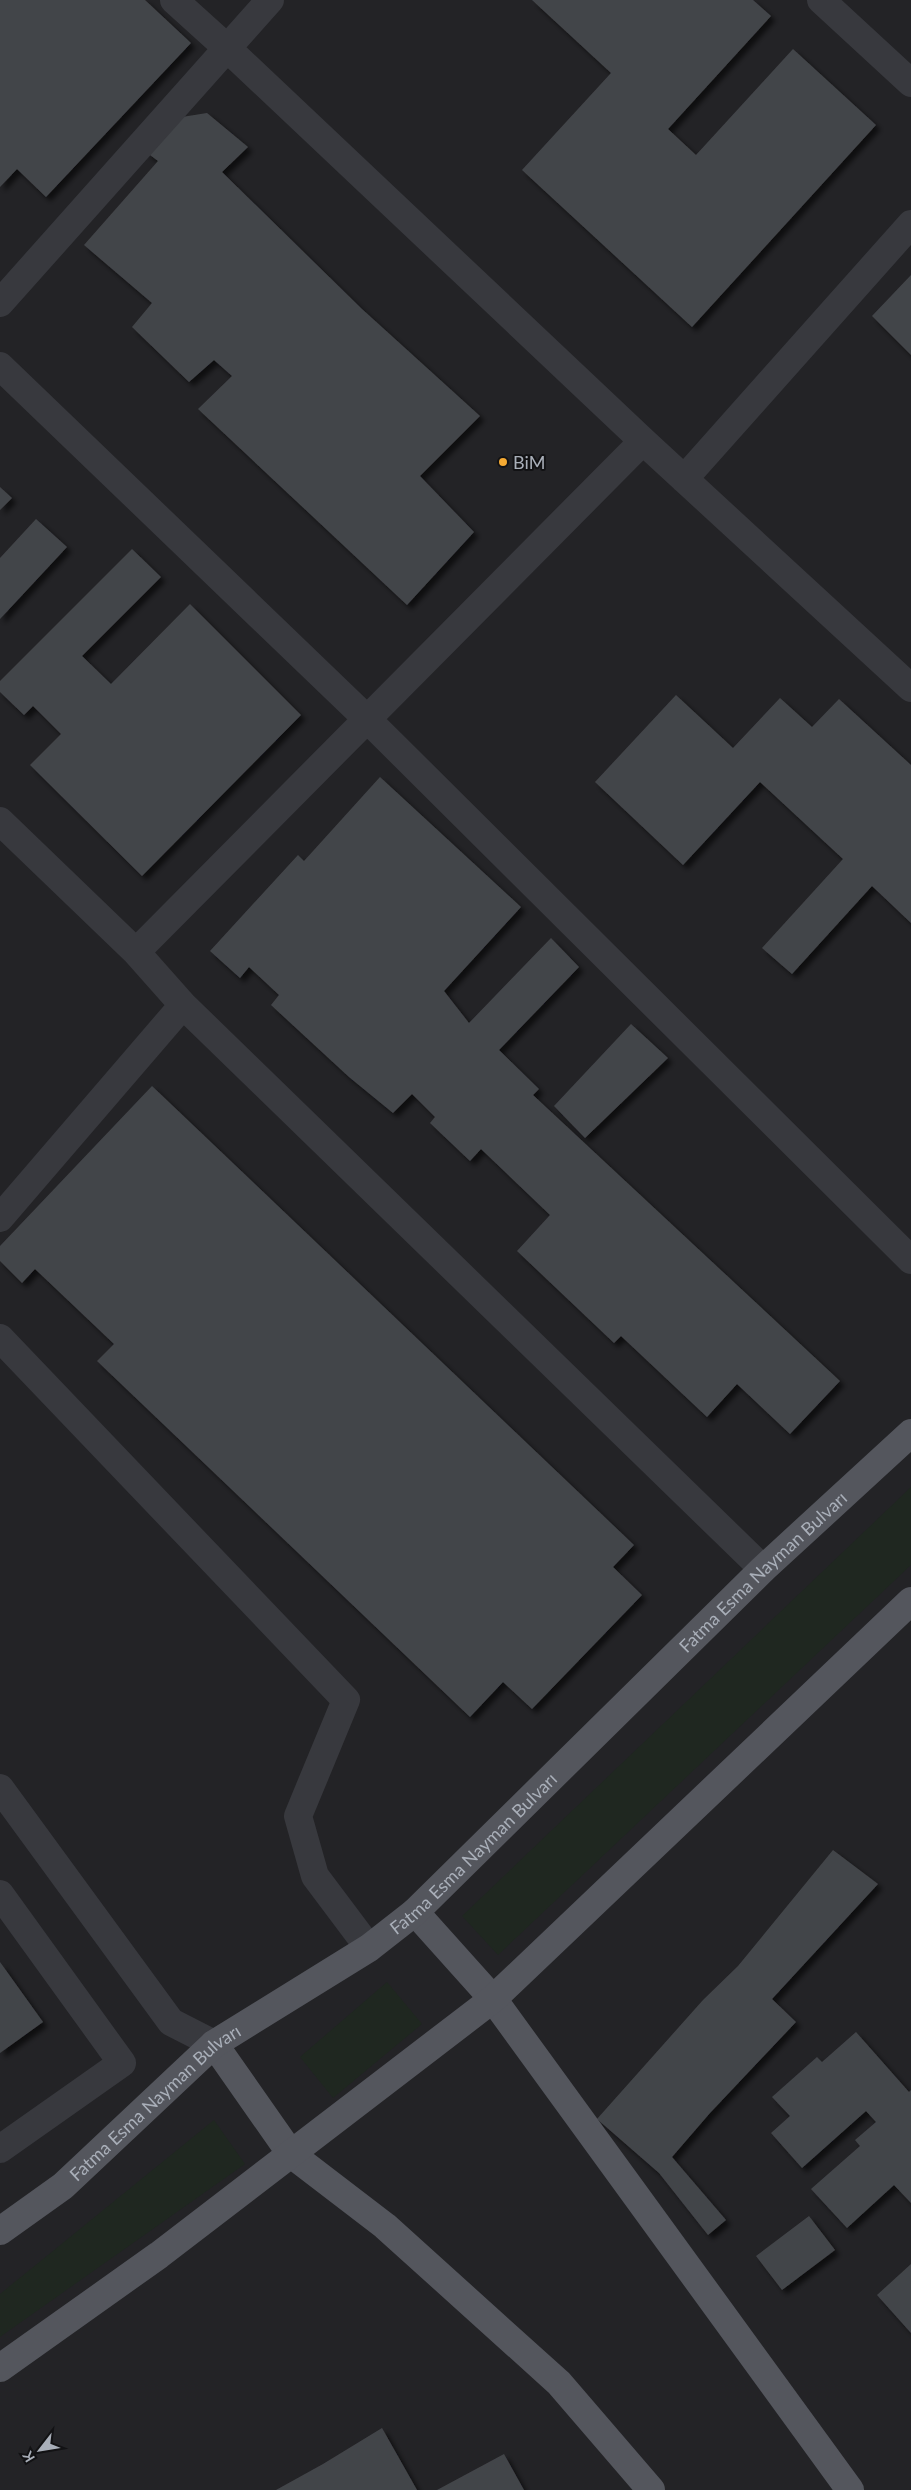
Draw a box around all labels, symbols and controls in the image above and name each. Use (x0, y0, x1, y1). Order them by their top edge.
place label: BiM (513, 451, 545, 473)
marker: BiM (497, 456, 509, 468)
street label: Fatma Esma Nayman Bulvarı (674, 1487, 851, 1657)
street label: Fatma Esma Nayman Bulvarı (385, 1768, 561, 1939)
street label: Fatma Esma Nayman Bulvarı (65, 2019, 245, 2185)
north arrow (15, 2425, 65, 2475)
text: K (18, 2448, 38, 2465)

